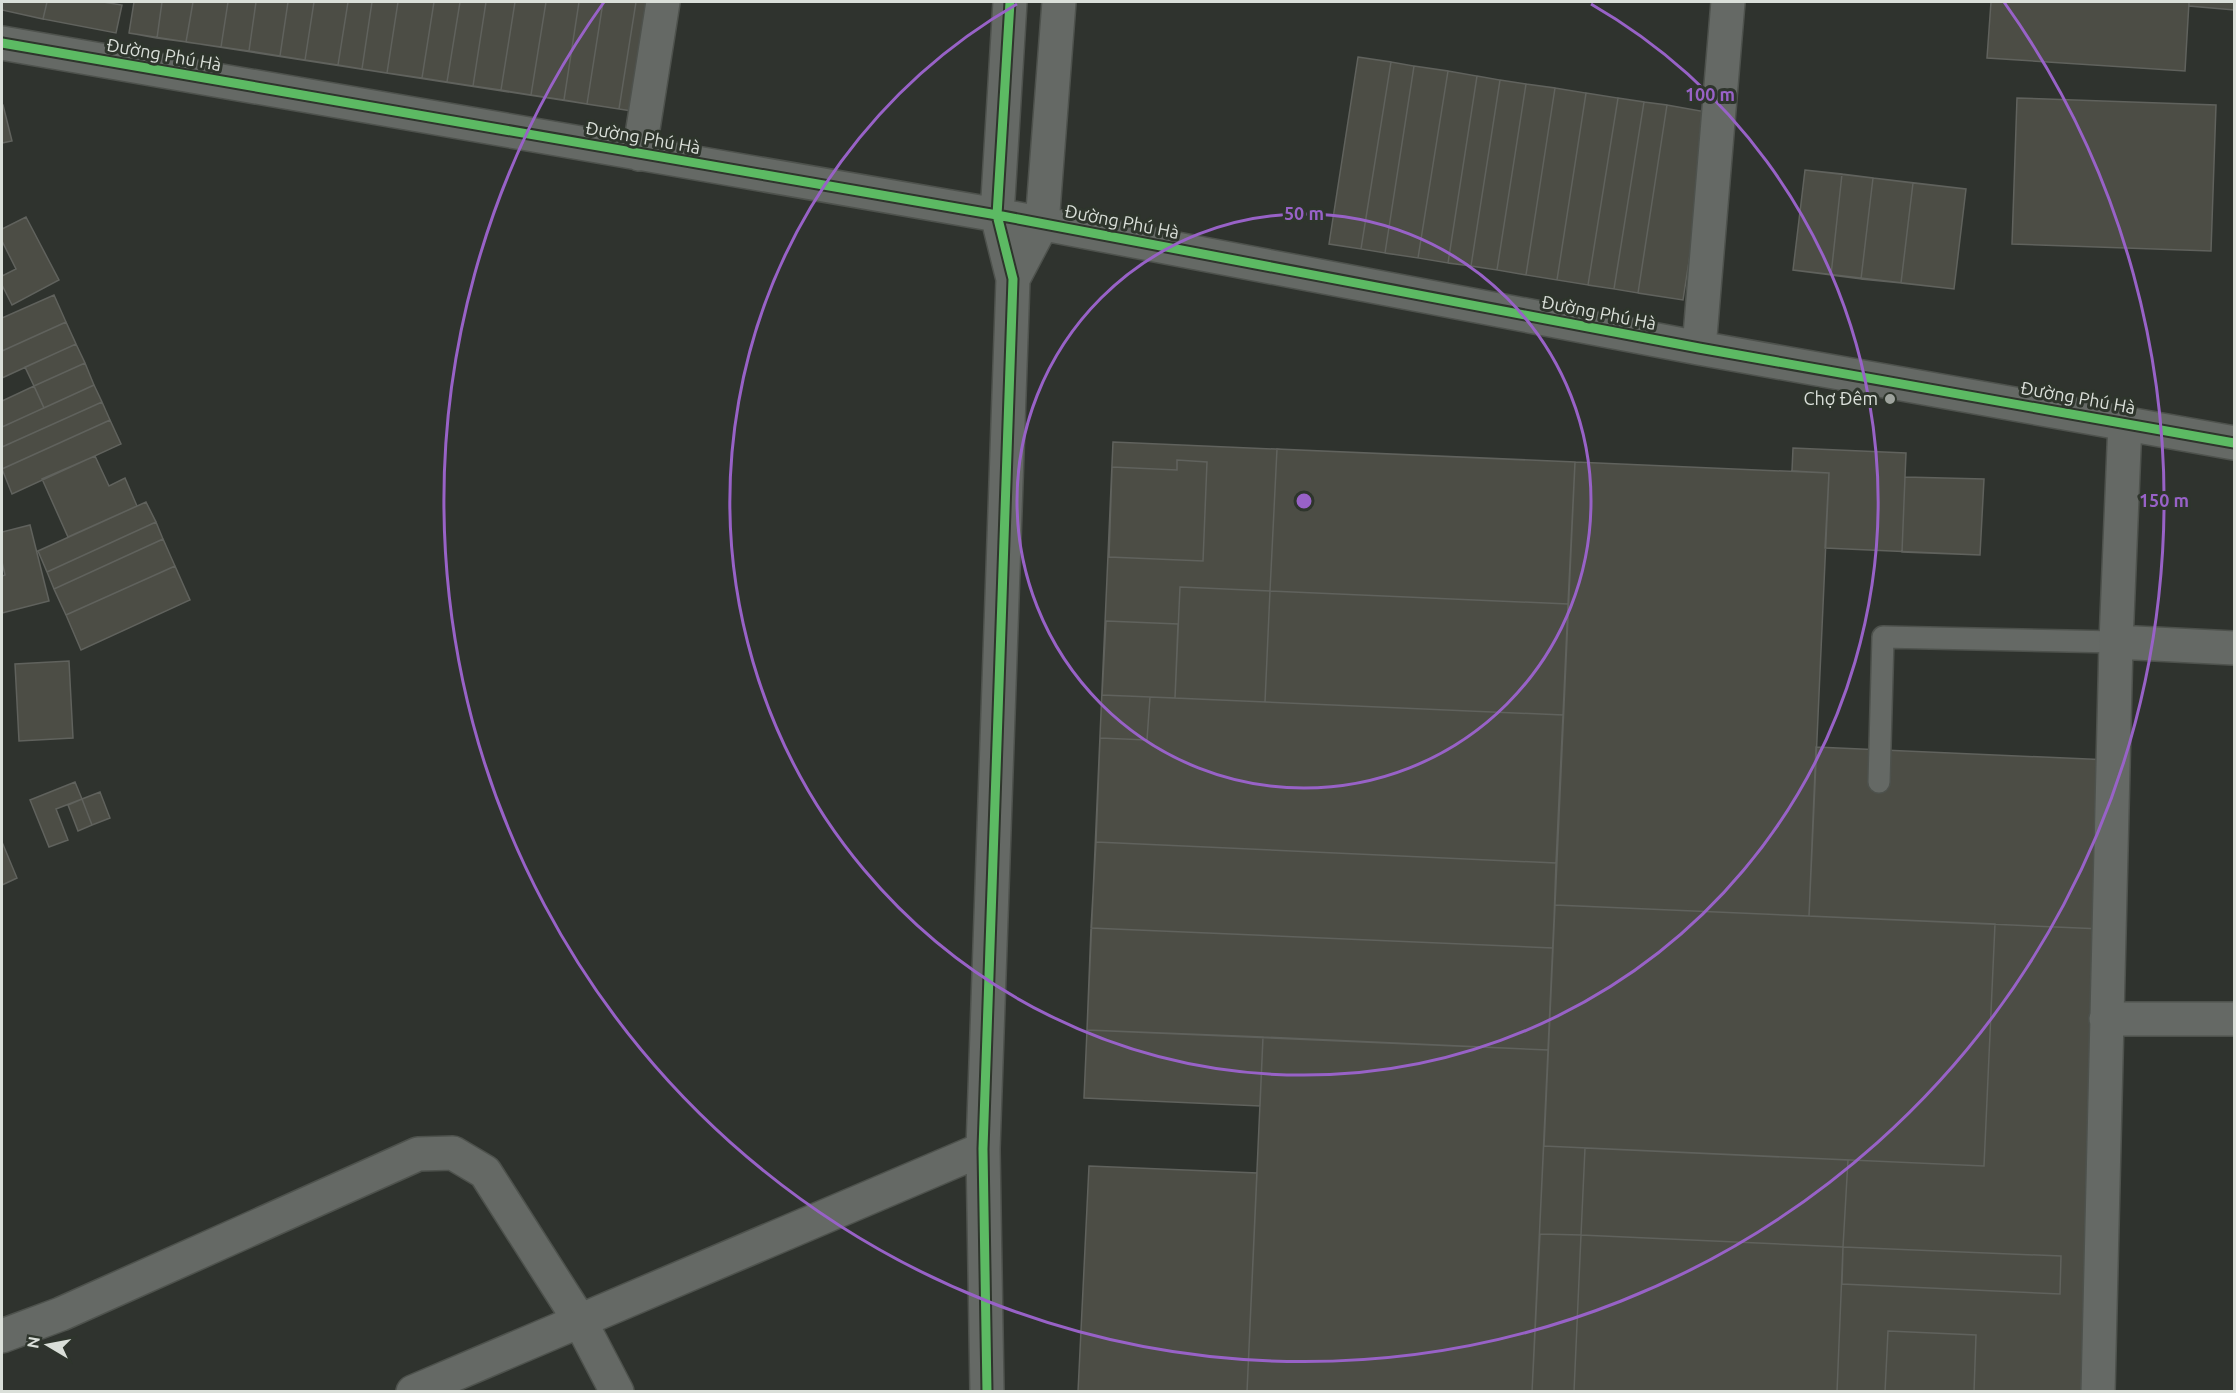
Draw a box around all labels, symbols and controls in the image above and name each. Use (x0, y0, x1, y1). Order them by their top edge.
street label: Đường Phú Hà (105, 34, 223, 74)
text: 100 m (1685, 84, 1735, 104)
street label: Đường Phú Hà (584, 117, 702, 157)
street label: Đường Phú Hà (1063, 200, 1181, 242)
text: 50 m (1284, 203, 1324, 223)
street label: Đường Phú Hà (1540, 291, 1658, 333)
street label: Đường Phú Hà (2019, 377, 2137, 417)
place label: Chợ Đêm (1804, 388, 1878, 408)
marker: Chợ Đêm (1883, 392, 1897, 406)
text: 150 m (2139, 490, 2189, 510)
centre of rings (1294, 491, 1314, 511)
north arrow (18, 1315, 78, 1375)
text: N (23, 1335, 43, 1350)

